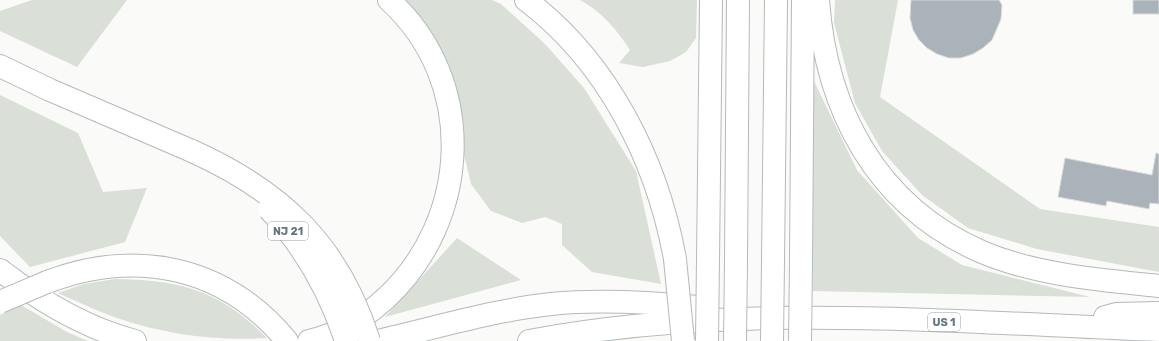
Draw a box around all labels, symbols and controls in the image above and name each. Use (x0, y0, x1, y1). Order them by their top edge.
road number: NJ 21 (268, 222, 308, 240)
road number: US 1 (928, 313, 960, 331)

